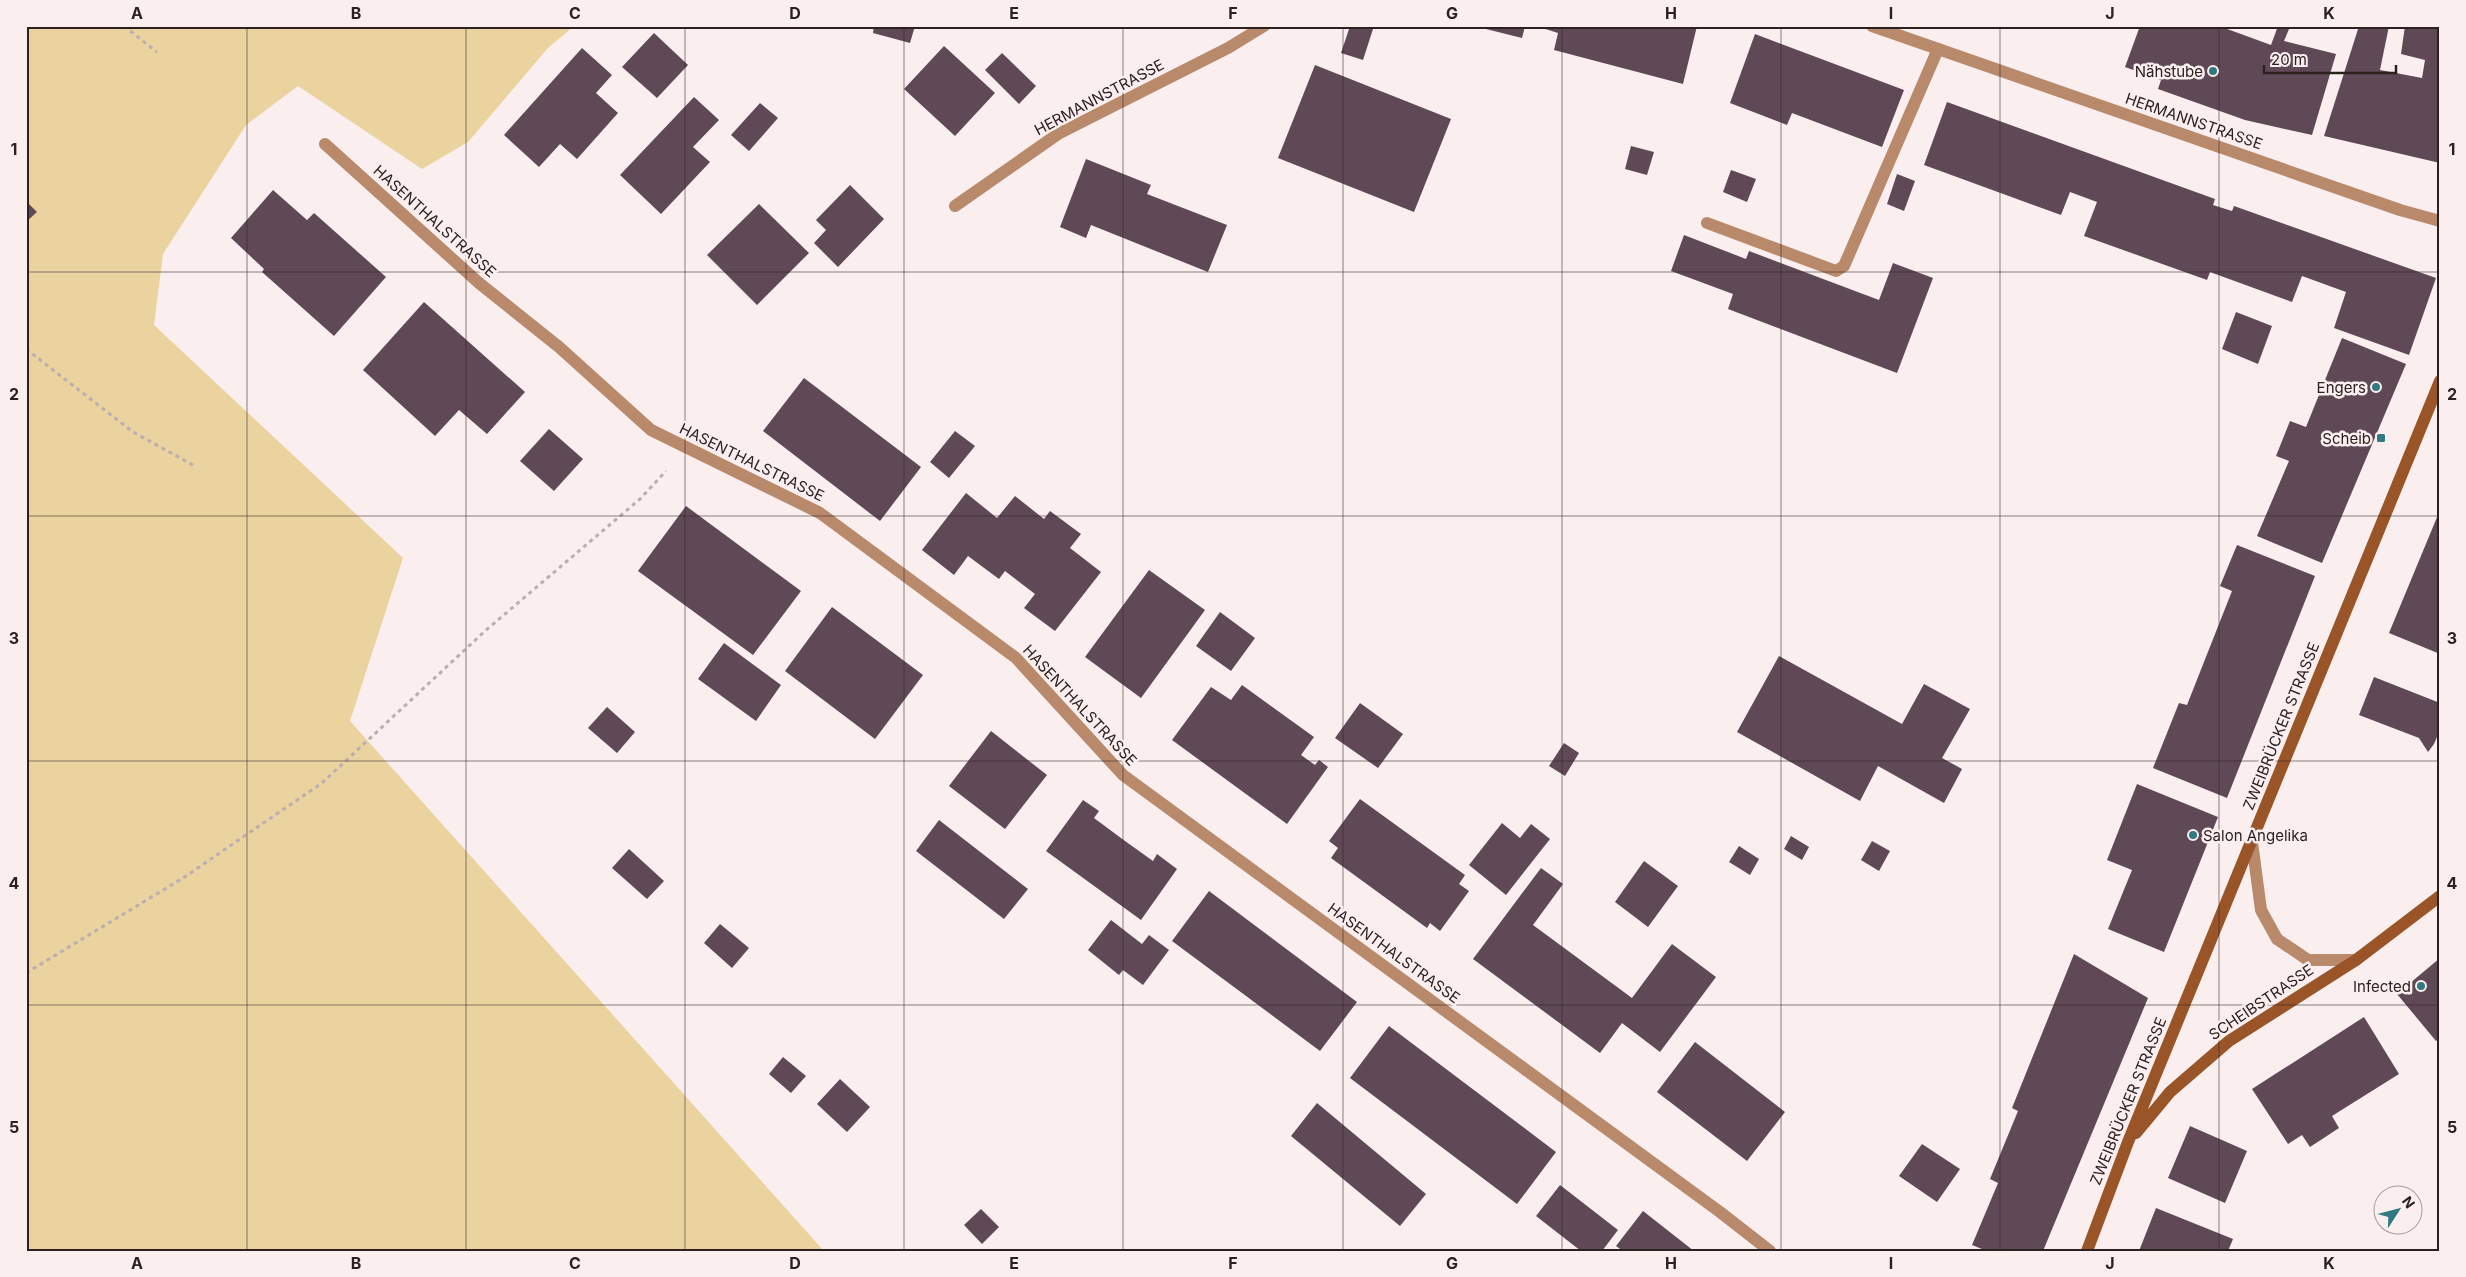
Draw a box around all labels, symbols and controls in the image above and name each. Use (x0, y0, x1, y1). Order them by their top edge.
text: A (131, 3, 143, 23)
text: B (351, 3, 361, 23)
text: C (569, 3, 581, 23)
text: D (789, 3, 801, 23)
text: E (1009, 3, 1019, 23)
text: F (1228, 3, 1238, 23)
text: G (1446, 3, 1458, 23)
text: H (1665, 3, 1677, 23)
text: I (1889, 3, 1893, 23)
text: J (2105, 3, 2115, 23)
text: K (2323, 3, 2335, 23)
scale bar (2264, 42, 2396, 74)
text: 20 m (2271, 50, 2307, 69)
street label: HERMANNSTRASSE (1031, 55, 1167, 139)
place label: Nähstube (2135, 62, 2203, 81)
marker: Nähstube (2207, 65, 2219, 77)
street label: HERMANNSTRASSE (2123, 89, 2265, 153)
text: 1 (11, 139, 17, 159)
text: 1 (2449, 139, 2455, 159)
street label: HASENTHALSTRASSE (370, 161, 500, 281)
place label: Engers (2317, 378, 2366, 397)
marker: Engers (2370, 381, 2382, 393)
text: 2 (9, 384, 19, 404)
text: 2 (2447, 384, 2457, 404)
street label: HASENTHALSTRASSE (677, 419, 827, 505)
place label: Scheib (2322, 429, 2371, 448)
marker: Scheib (2375, 432, 2387, 444)
text: 3 (9, 628, 19, 648)
text: 3 (2447, 628, 2457, 648)
street label: ZWEIBRÜCKER STRASSE (2239, 639, 2323, 813)
street label: HASENTHALSTRASSE (1019, 640, 1141, 770)
place label: Salon Angelika (2203, 826, 2308, 845)
marker: Salon Angelika (2187, 829, 2199, 841)
text: 4 (9, 873, 20, 893)
text: 4 (2447, 873, 2458, 893)
street label: HASENTHALSTRASSE (1324, 899, 1464, 1007)
street label: SCHEIBSTRASSE (2205, 960, 2317, 1044)
place label: Infected (2353, 977, 2411, 996)
marker: Infected (2415, 980, 2427, 992)
street label: ZWEIBRÜCKER STRASSE (2086, 1014, 2170, 1188)
text: 5 (9, 1117, 19, 1137)
text: 5 (2447, 1117, 2457, 1137)
north arrow (2374, 1184, 2424, 1234)
text: N (2399, 1193, 2419, 1211)
text: A (131, 1253, 143, 1273)
text: B (351, 1253, 361, 1273)
text: C (569, 1253, 581, 1273)
text: D (789, 1253, 801, 1273)
text: E (1009, 1253, 1019, 1273)
text: F (1228, 1253, 1238, 1273)
text: G (1446, 1253, 1458, 1273)
text: H (1665, 1253, 1677, 1273)
text: I (1889, 1253, 1893, 1273)
text: J (2105, 1253, 2115, 1273)
text: K (2323, 1253, 2335, 1273)

